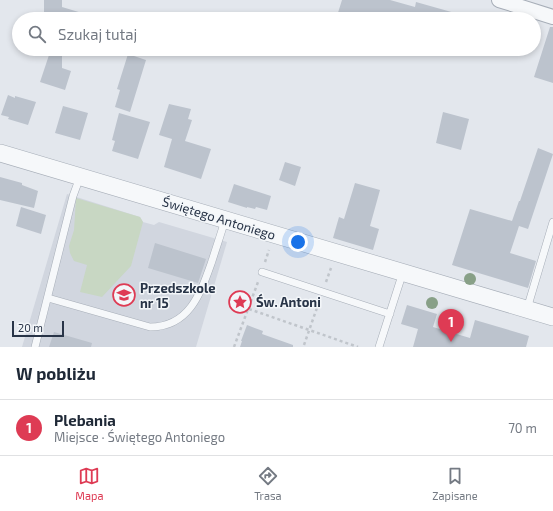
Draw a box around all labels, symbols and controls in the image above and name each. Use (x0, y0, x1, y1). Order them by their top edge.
search box (12, 12, 541, 56)
icon: search (26, 23, 48, 45)
text: Szukaj tutaj (58, 25, 137, 43)
street label: Świętego Antoniego (160, 192, 278, 243)
your location (288, 232, 308, 252)
place label: Przedszkole nr 15 (140, 280, 216, 311)
school or university icon: Przedszkole nr 15 (111, 282, 137, 308)
place icon: Św. Antoni (227, 289, 253, 315)
place label: Św. Antoni (256, 293, 321, 310)
pin: 1 (438, 309, 464, 342)
scale bar (12, 319, 64, 338)
text: 20 m (18, 321, 43, 334)
text: W pobliżu (16, 363, 96, 383)
text: Plebania (54, 411, 116, 429)
text: 1 (26, 420, 32, 436)
text: 70 m (508, 420, 537, 436)
text: Miejsce · Świętego Antoniego (54, 429, 225, 445)
tab: Mapa (75, 465, 103, 502)
tab: Trasa (254, 465, 282, 502)
tab: Zapisane (432, 465, 478, 502)

